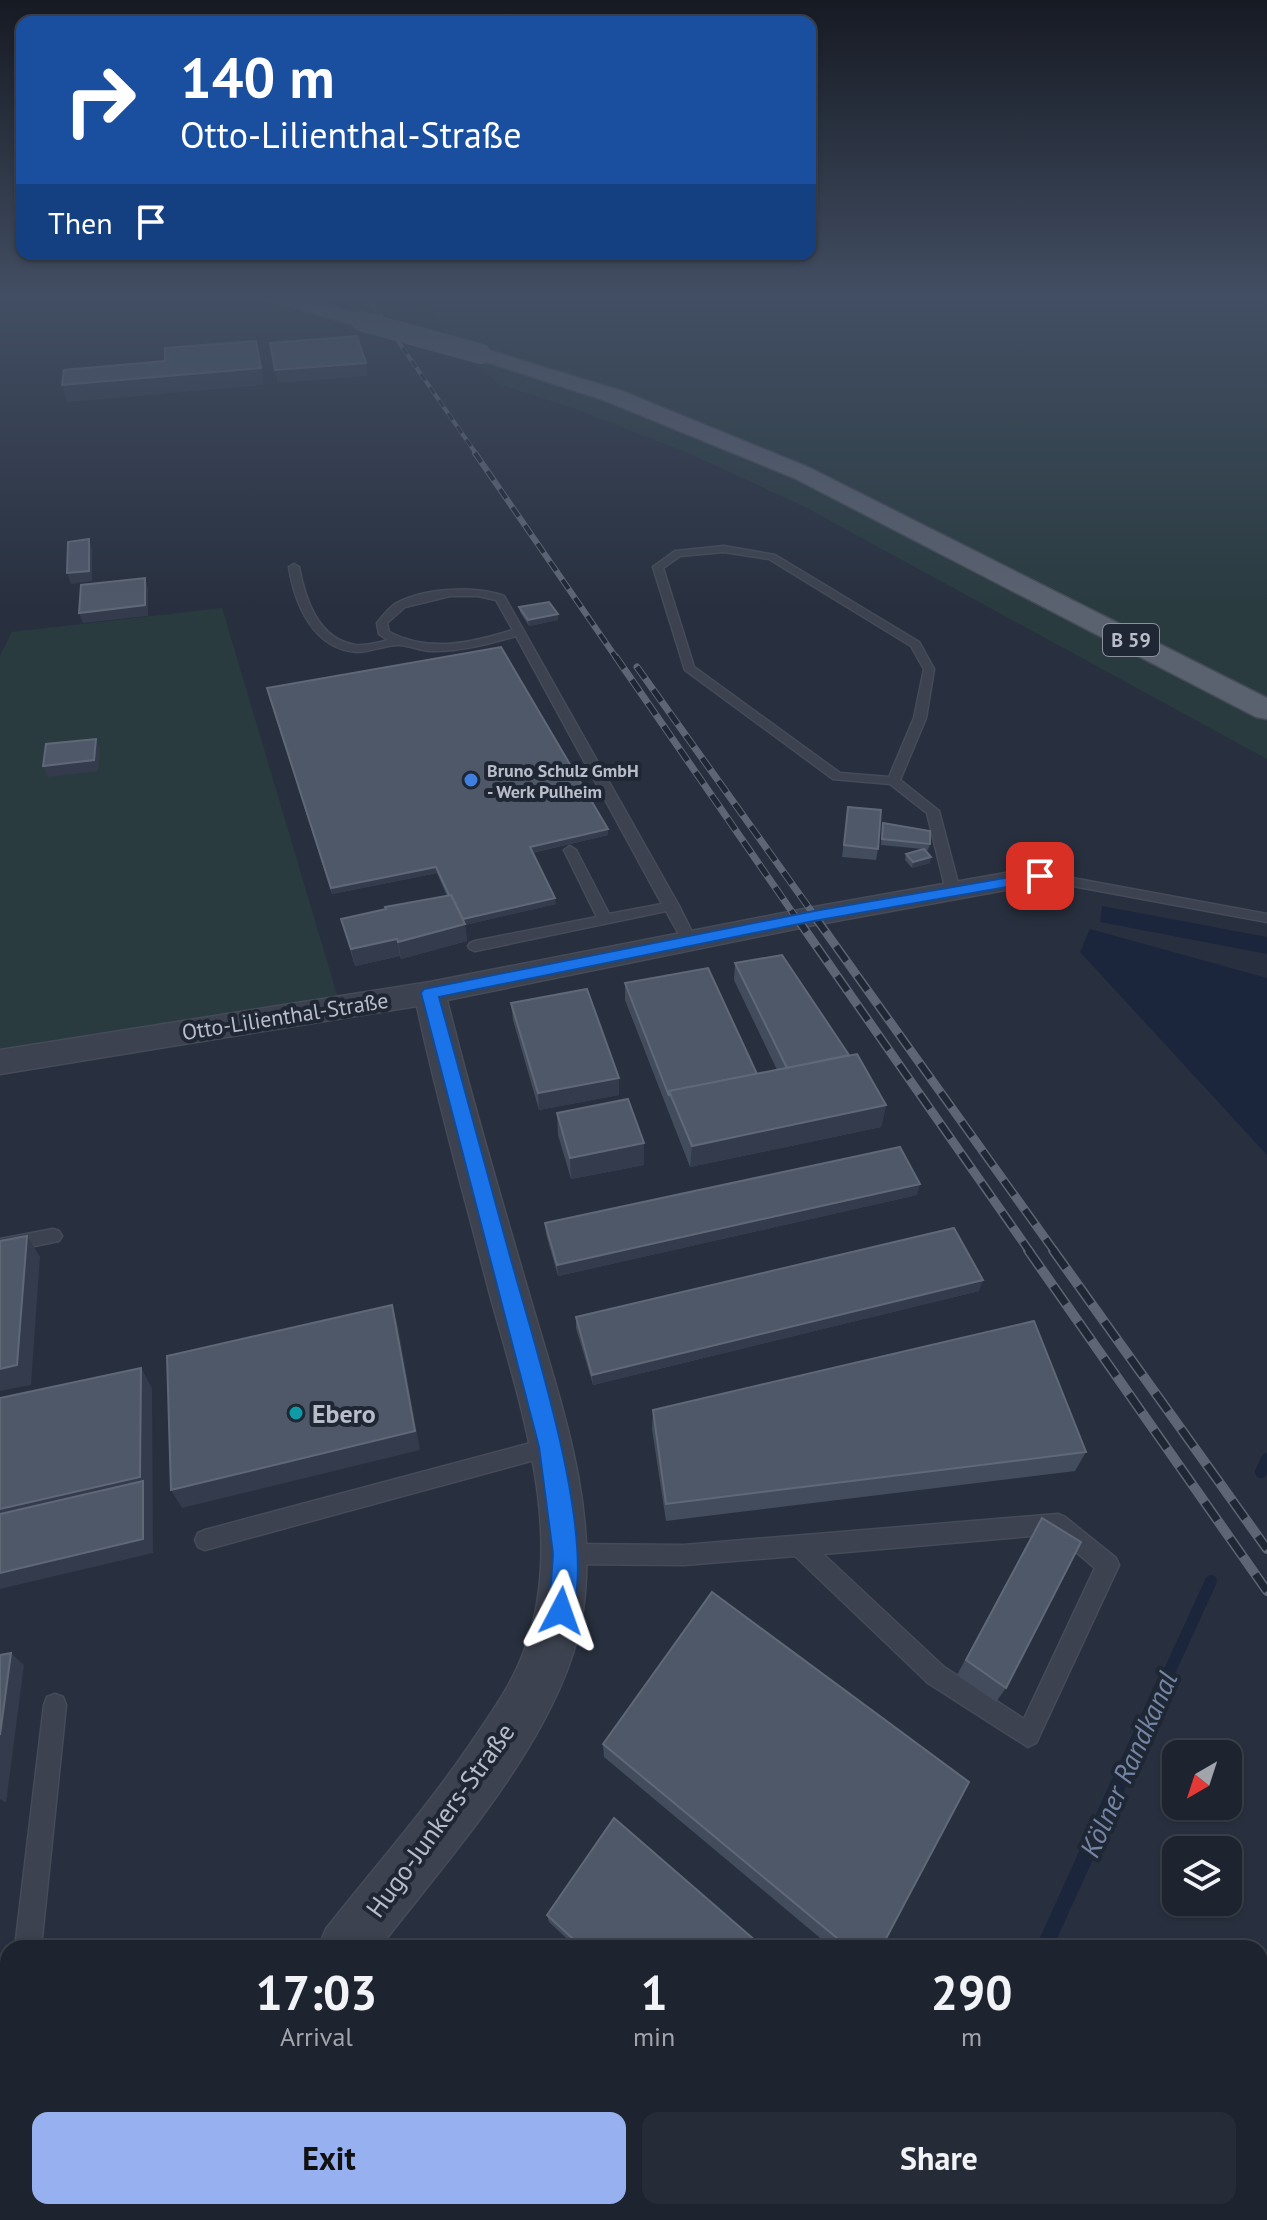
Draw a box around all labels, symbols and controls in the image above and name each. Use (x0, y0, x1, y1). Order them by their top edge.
text: 140 m (180, 41, 335, 113)
icon: right (48, 48, 152, 152)
text: Otto-Lilienthal-Straße (180, 111, 522, 158)
icon: arrive (129, 200, 173, 244)
text: Then (48, 203, 113, 242)
road number: B 59 (1103, 624, 1159, 656)
place label: Bruno Schulz GmbH - Werk Pulheim (487, 759, 639, 803)
marker: Bruno Schulz GmbH - Werk Pulheim (462, 771, 480, 789)
pin (1006, 842, 1074, 910)
icon: arrive (1018, 854, 1062, 898)
street label: Otto-Lilienthal-Straße (180, 986, 390, 1046)
place label: Ebero (312, 1397, 376, 1430)
marker: Ebero (287, 1404, 305, 1422)
position arrow (519, 1569, 603, 1653)
water label: Kölner Randkanal (1070, 1665, 1186, 1863)
street label: Hugo-Junkers-Straße (358, 1716, 522, 1924)
north arrow (1162, 1740, 1242, 1820)
map controls (1162, 1740, 1242, 1916)
button: layers (1162, 1836, 1242, 1916)
text: 17:03 (256, 1961, 377, 2023)
text: 1 (640, 1961, 668, 2023)
text: 290 (931, 1961, 1012, 2023)
text: Arrival (280, 2020, 353, 2053)
text: min (633, 2020, 675, 2053)
text: m (961, 2020, 982, 2053)
button: Exit (32, 2112, 626, 2204)
button: Share (642, 2112, 1236, 2204)

